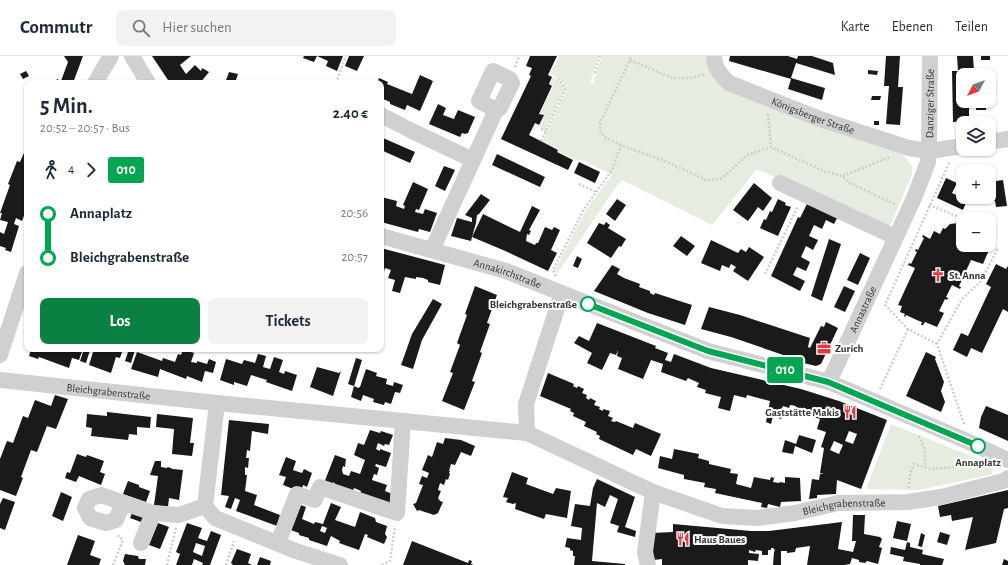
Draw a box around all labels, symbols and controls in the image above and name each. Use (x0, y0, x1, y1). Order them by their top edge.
search box (116, 10, 396, 46)
icon: search (130, 17, 152, 39)
text: Commutr (20, 18, 92, 37)
text: Hier suchen (162, 20, 232, 35)
text: Karte (841, 20, 870, 34)
text: Ebenen (892, 20, 933, 34)
text: Teilen (955, 20, 988, 34)
north arrow (956, 68, 996, 108)
map controls (956, 68, 996, 252)
street label: Danziger Straße (924, 69, 935, 138)
text: 5 Min. (40, 95, 93, 117)
street label: Königsberger Straße (770, 95, 856, 135)
text: 2.40 € (333, 106, 368, 121)
button: layers (956, 116, 996, 156)
text: 20:52 – 20:57 · Bus (40, 122, 130, 135)
icon: walk (40, 159, 62, 181)
icon: forward (80, 159, 102, 181)
text: 4 (68, 163, 74, 176)
text: 010 (116, 163, 136, 177)
button: + (956, 164, 996, 204)
text: Annaplatz (70, 206, 132, 221)
text: 20:56 (341, 207, 368, 220)
button: − (956, 212, 996, 252)
text: Bleichgrabenstraße (70, 250, 189, 265)
text: 20:57 (341, 251, 368, 264)
street label: Annakirchstraße (472, 257, 543, 290)
church icon: St. Anna (930, 267, 946, 283)
place label: St. Anna (949, 270, 986, 281)
street label: Annastraße (847, 284, 878, 334)
marker: Bleichgrabenstraße (580, 296, 596, 312)
button: Los (40, 298, 200, 344)
button: Tickets (208, 298, 368, 344)
place label: Bleichgrabenstraße (490, 299, 577, 310)
office icon: Zurich (816, 340, 832, 356)
place label: Zurich (835, 343, 863, 354)
line badge: 010 (762, 357, 808, 383)
text: 010 (775, 363, 795, 377)
street label: Bleichgrabenstraße (66, 382, 151, 401)
restaurant icon: Gaststätte Makis (842, 404, 858, 420)
place label: Gaststätte Makis (765, 407, 839, 418)
marker: Annaplatz (970, 438, 986, 454)
place label: Annaplatz (955, 457, 1001, 468)
street label: Bleichgrabenstraße (801, 497, 886, 517)
restaurant icon: Haus Baues (675, 531, 691, 547)
place label: Haus Baues (694, 534, 745, 545)

